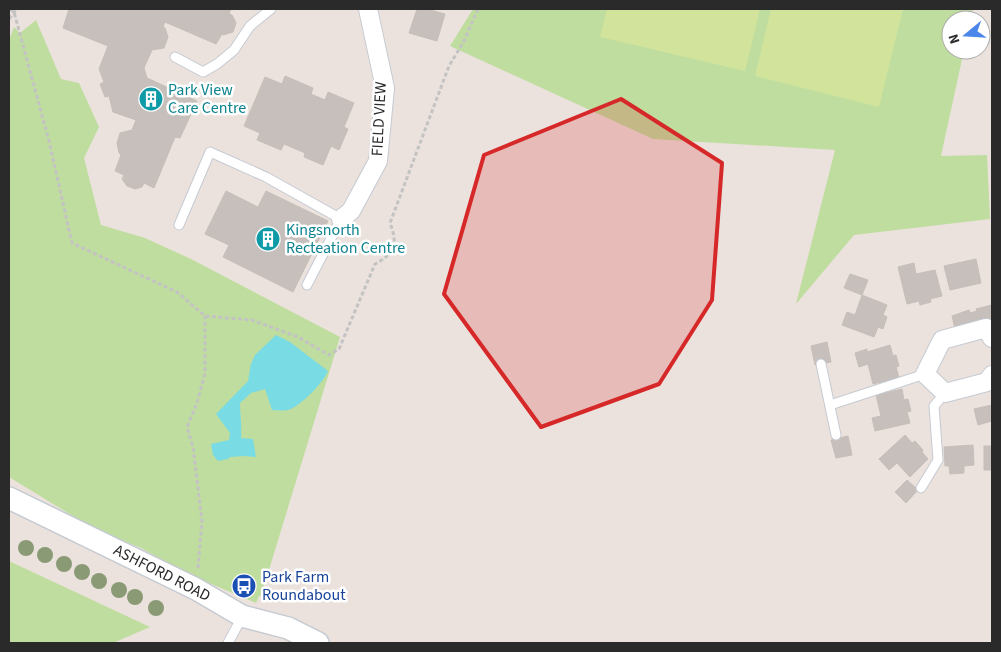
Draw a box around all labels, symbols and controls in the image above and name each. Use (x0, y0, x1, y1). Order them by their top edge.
north arrow (941, 10, 991, 60)
text: N (944, 31, 966, 46)
place label: Park View Care Centre (168, 79, 246, 119)
street label: FIELD VIEW (366, 81, 392, 157)
building icon: Park View Care Centre (138, 86, 164, 112)
place label: Kingsnorth Recteation Centre (286, 219, 405, 259)
building icon: Kingsnorth Recteation Centre (255, 226, 281, 252)
street label: ASHFORD ROAD (110, 539, 214, 607)
place label: Park Farm Roundabout (262, 566, 346, 606)
bus stop icon: Park Farm Roundabout (231, 573, 257, 599)

